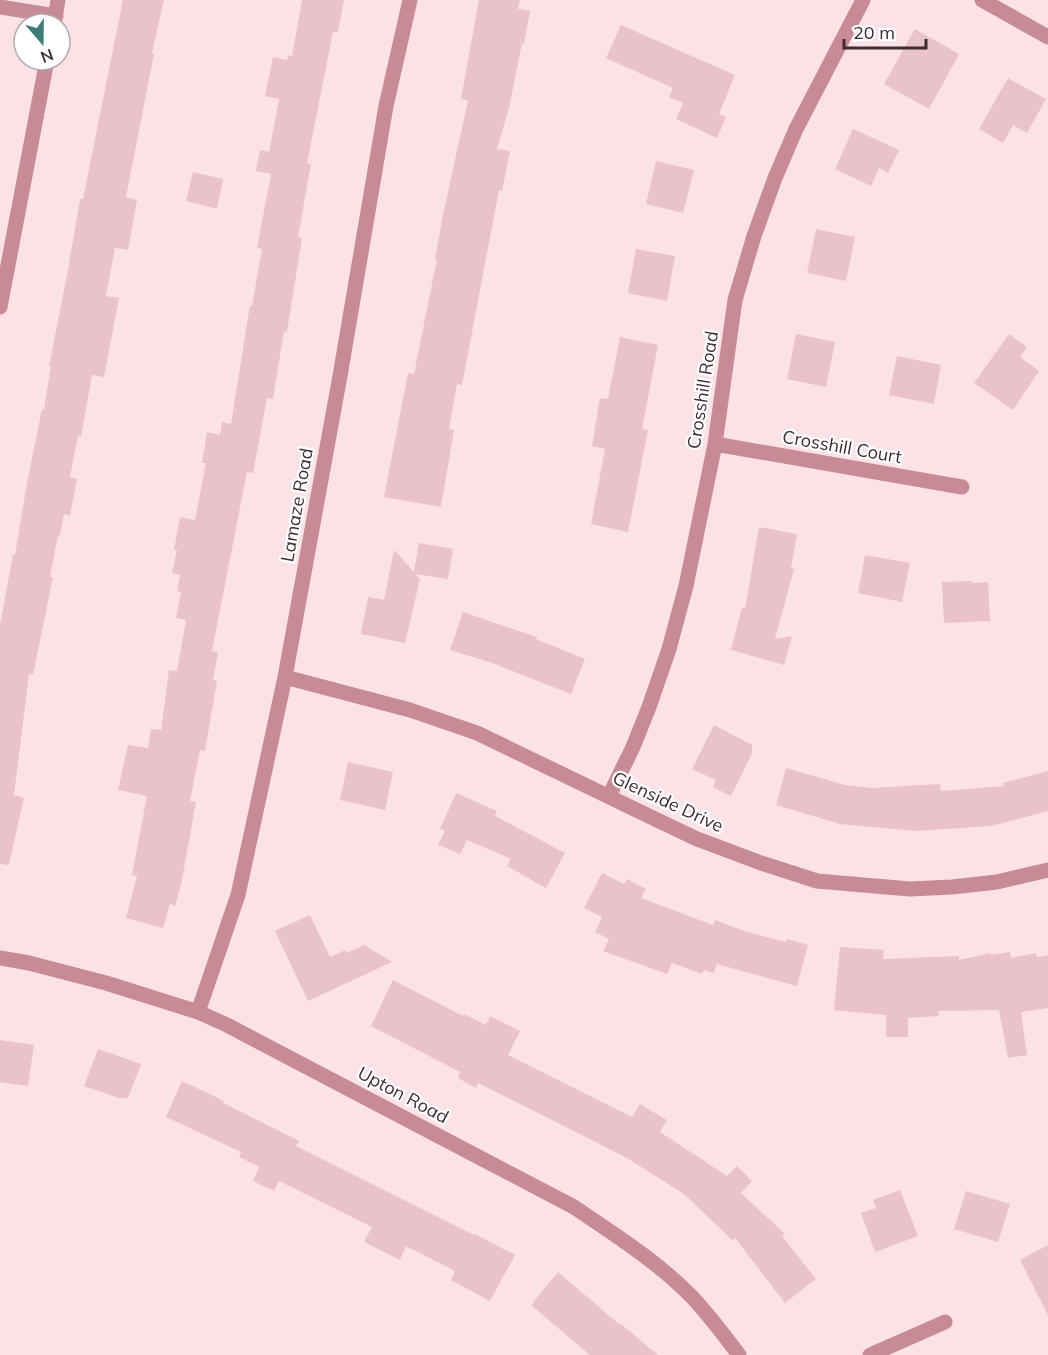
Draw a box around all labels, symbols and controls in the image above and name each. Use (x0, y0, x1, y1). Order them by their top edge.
north arrow (12, 12, 72, 72)
scale bar (844, 12, 926, 50)
text: 20 m (853, 21, 895, 44)
text: N (38, 45, 56, 68)
street label: Crosshill Road (682, 329, 723, 451)
street label: Crosshill Court (781, 425, 903, 468)
street label: Lamaze Road (275, 446, 318, 564)
street label: Glenside Drive (609, 766, 727, 837)
street label: Upton Road (354, 1061, 453, 1128)

